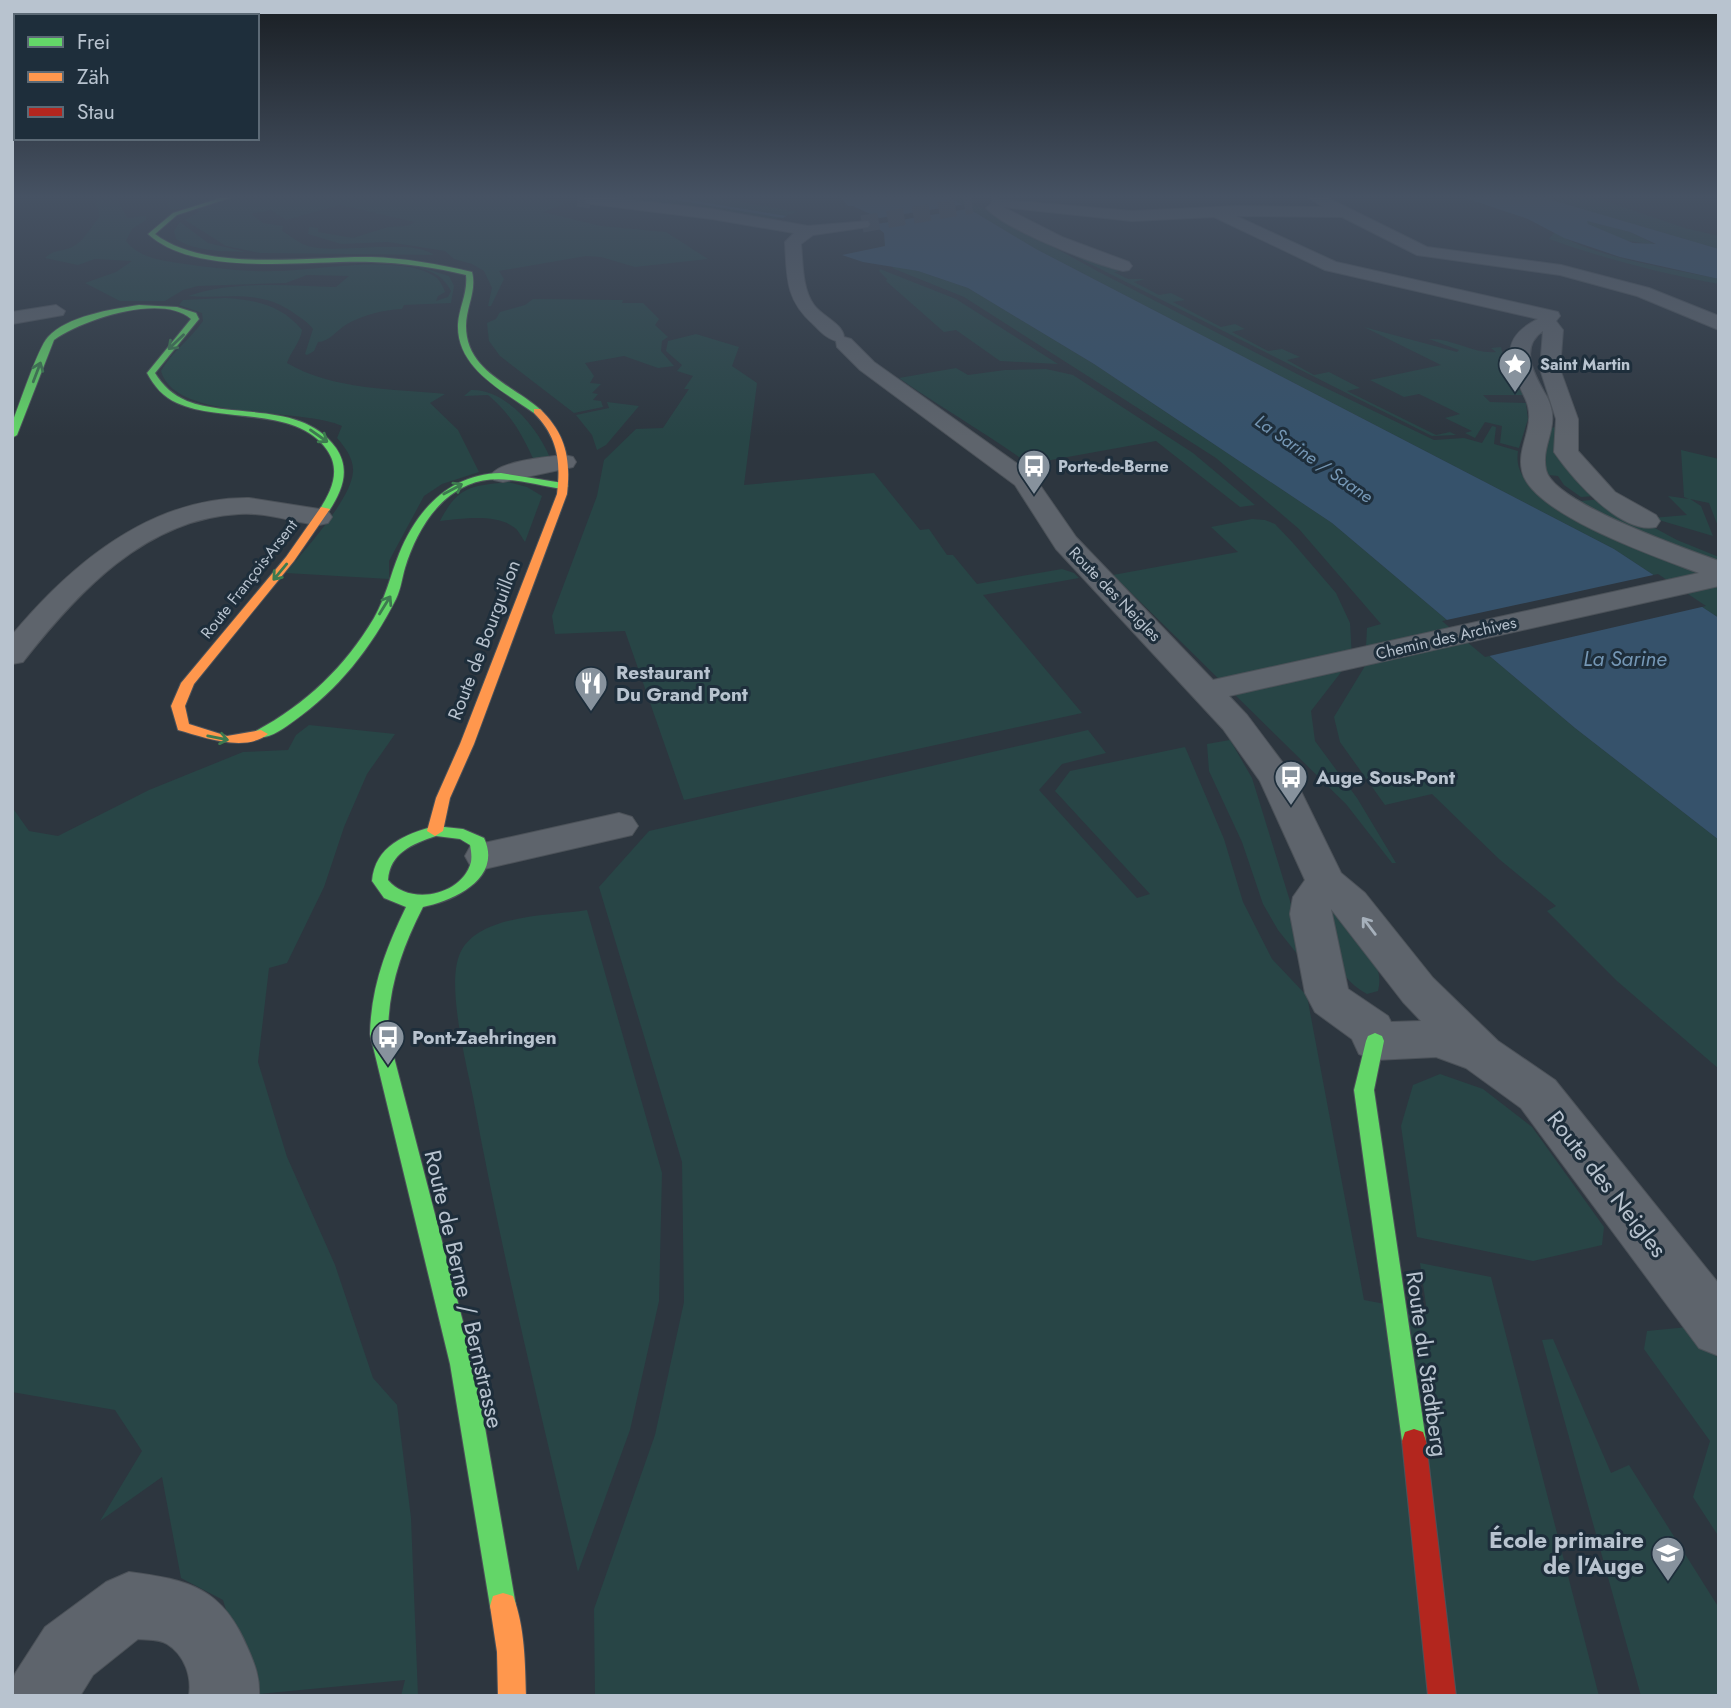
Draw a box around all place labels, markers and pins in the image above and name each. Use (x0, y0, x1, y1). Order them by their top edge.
place icon: Saint Martin (1496, 345, 1534, 394)
place label: Saint Martin (1540, 353, 1630, 376)
bus stop icon: Porte-de-Berne (1015, 447, 1053, 496)
place label: Porte-de-Berne (1058, 455, 1169, 478)
place label: Restaurant Du Grand Pont (616, 659, 748, 708)
restaurant icon: Restaurant Du Grand Pont (572, 664, 610, 713)
bus stop icon: Auge Sous-Pont (1272, 758, 1310, 807)
place label: Auge Sous-Pont (1315, 764, 1455, 791)
bus stop icon: Pont-Zaehringen (369, 1018, 407, 1067)
place label: Pont-Zaehringen (412, 1024, 557, 1051)
place label: École primaire de l'Auge (1489, 1523, 1644, 1583)
school or university icon: École primaire de l'Auge (1649, 1534, 1687, 1583)

